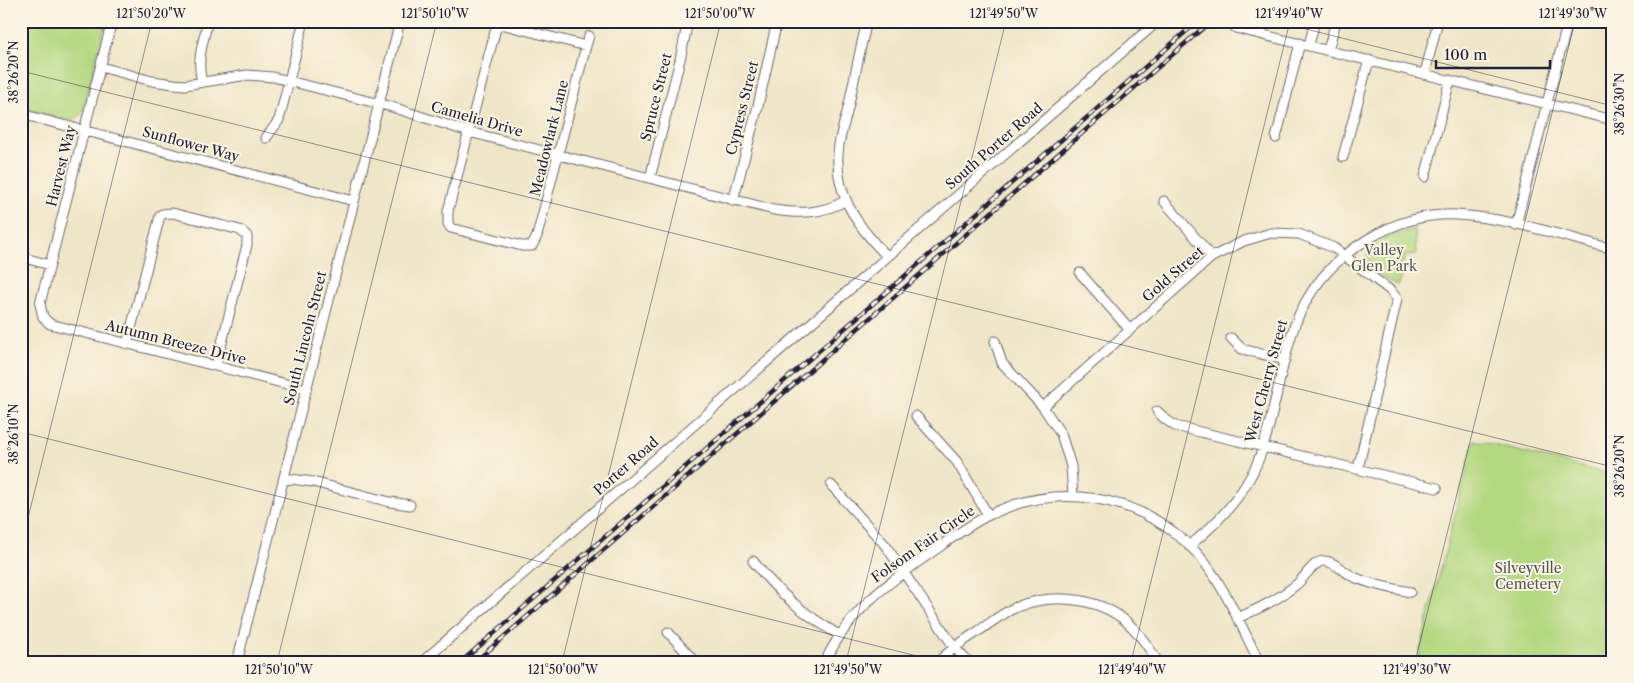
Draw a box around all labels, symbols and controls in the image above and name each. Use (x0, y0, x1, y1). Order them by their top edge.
text: 121°50'20"W (116, 6, 187, 21)
text: 121°50'10"W (401, 6, 470, 21)
text: 121°50'00"W (685, 6, 756, 21)
text: 121°49'50"W (970, 6, 1039, 21)
text: 121°49'40"W (1255, 6, 1324, 21)
text: 121°49'30"W (1539, 6, 1608, 21)
scale bar (1436, 38, 1550, 70)
text: 38°26'20"N (6, 40, 21, 103)
text: 100 m (1444, 45, 1487, 64)
street label: Spruce Street (636, 51, 676, 143)
street label: Cypress Street (722, 59, 762, 157)
text: 38°26'30"N (1612, 73, 1627, 135)
street label: Meadowlark Lane (526, 78, 572, 198)
street label: Camelia Drive (429, 97, 525, 141)
street label: South Porter Road (942, 98, 1047, 193)
street label: Sunflower Way (141, 122, 242, 166)
street label: Harvest Way (42, 123, 80, 209)
park label: Valley Glen Park (1351, 241, 1418, 275)
street label: Gold Street (1138, 242, 1208, 306)
street label: South Lincoln Street (280, 269, 330, 407)
street label: Autumn Breeze Drive (103, 316, 248, 368)
street label: West Cherry Street (1241, 317, 1291, 445)
text: 38°26'10"N (6, 403, 21, 465)
street label: Porter Road (590, 433, 663, 499)
text: 38°26'20"N (1612, 434, 1627, 497)
street label: Folsom Fair Circle (868, 501, 978, 586)
park label: Silveyville Cemetery (1494, 559, 1562, 593)
text: 121°50'10"W (245, 662, 314, 677)
text: 121°50'00"W (528, 662, 599, 677)
text: 121°49'50"W (814, 662, 883, 677)
text: 121°49'40"W (1098, 662, 1167, 677)
text: 121°49'30"W (1383, 662, 1452, 677)

